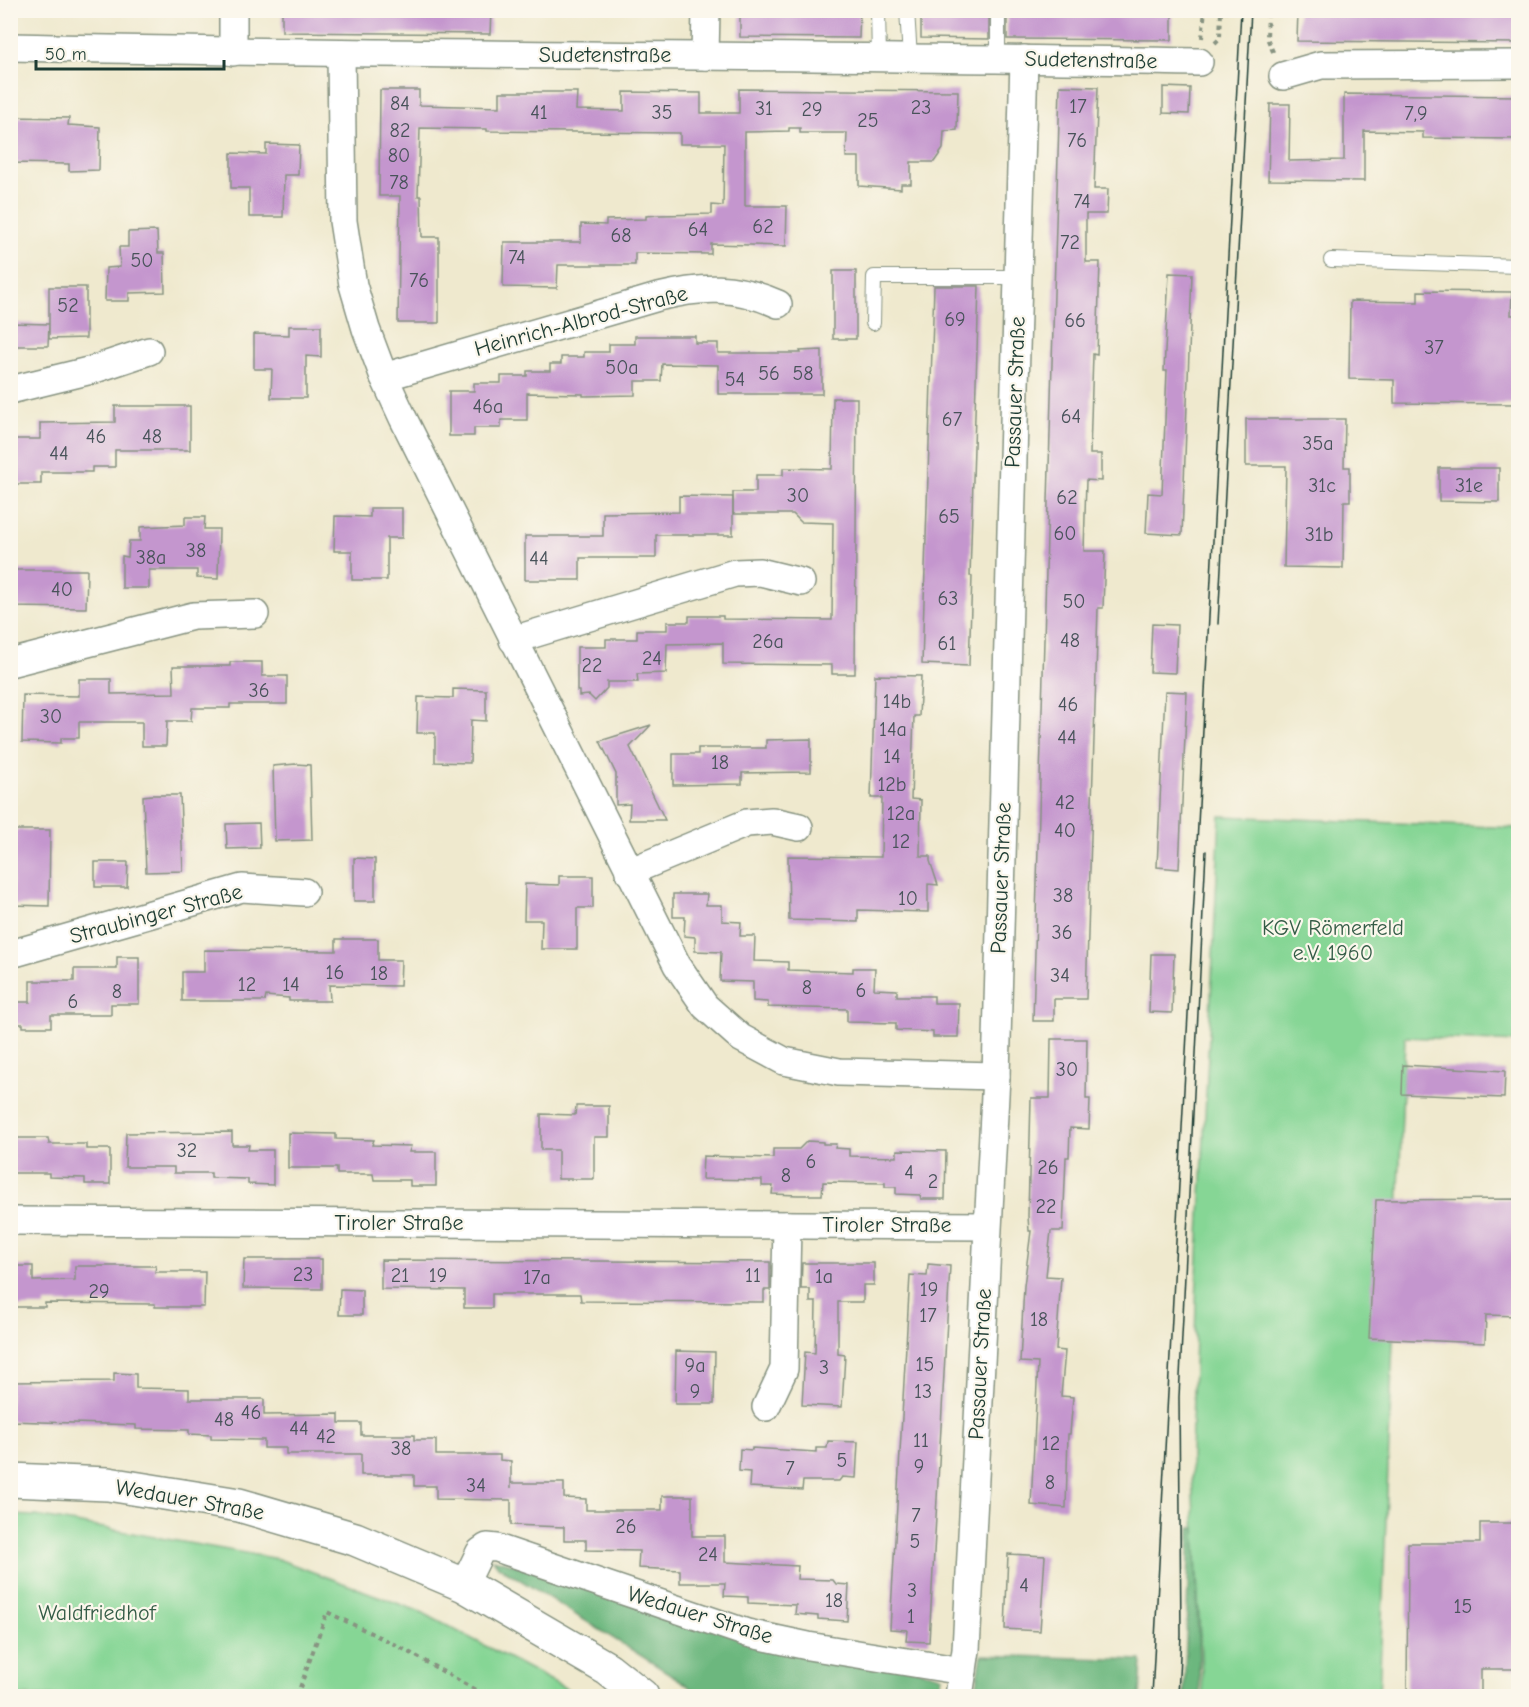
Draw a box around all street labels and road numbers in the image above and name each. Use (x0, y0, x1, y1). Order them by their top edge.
street label: Sudetenstraße (539, 42, 671, 68)
street label: Sudetenstraße (1024, 46, 1158, 74)
street label: Heinrich-Albrod-Straße (472, 280, 690, 362)
street label: Passauer Straße (999, 316, 1031, 468)
street label: Passauer Straße (985, 802, 1017, 954)
street label: Straubinger Straße (67, 878, 245, 950)
street label: Tiroler Straße (334, 1210, 464, 1236)
street label: Tiroler Straße (822, 1212, 952, 1238)
street label: Passauer Straße (963, 1288, 997, 1440)
street label: Wedauer Straße (114, 1474, 266, 1526)
street label: Wedauer Straße (624, 1581, 776, 1649)

